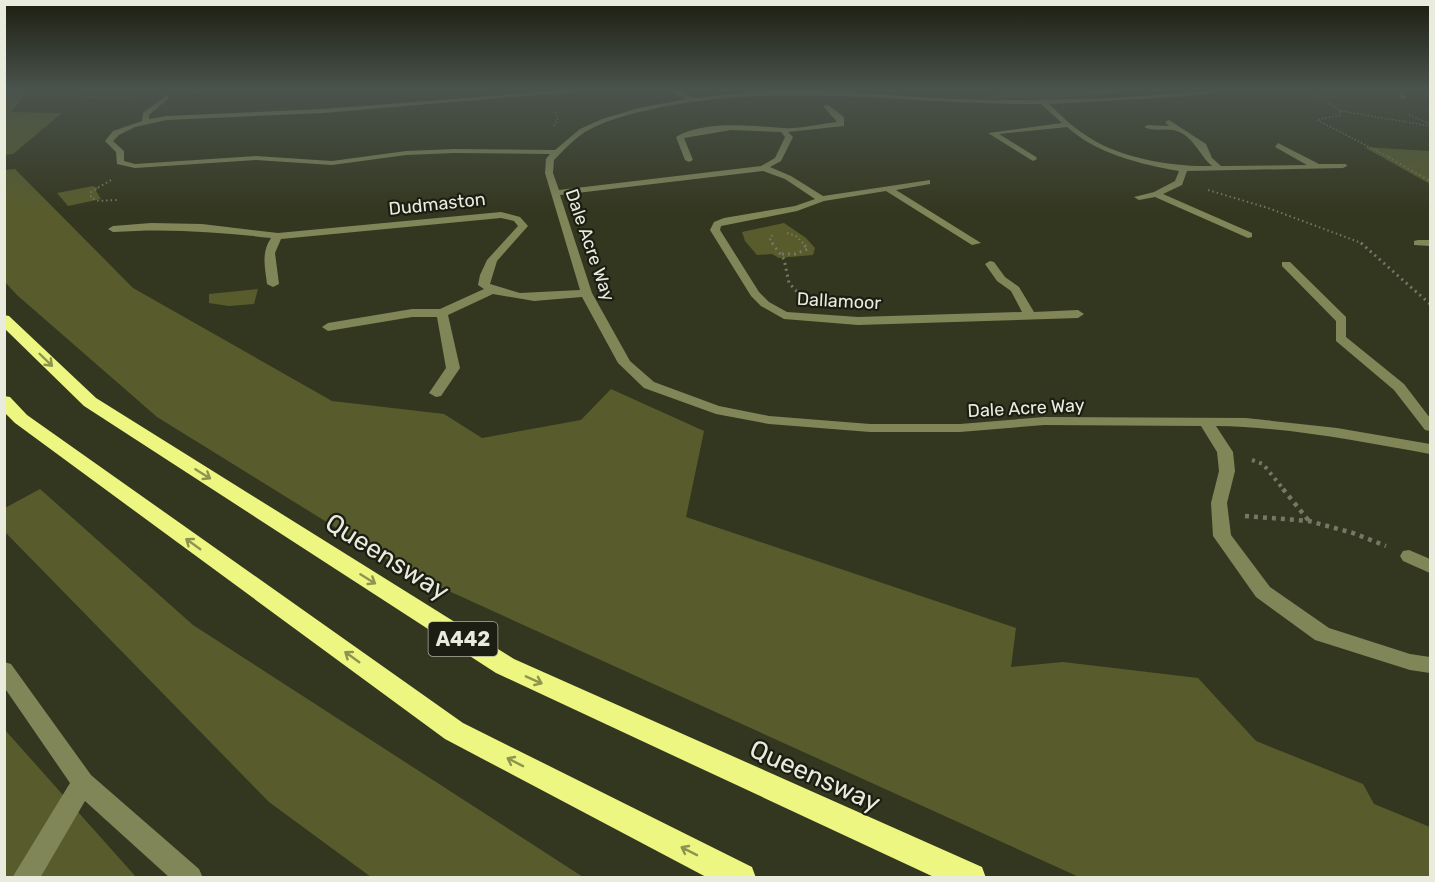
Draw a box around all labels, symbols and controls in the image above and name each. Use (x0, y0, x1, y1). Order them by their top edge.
street label: Dale Acre Way (561, 186, 619, 304)
street label: Dudmaston (387, 188, 487, 220)
street label: Dallamoor (796, 288, 882, 314)
one-way arrow (39, 353, 54, 367)
street label: Dale Acre Way (967, 394, 1085, 422)
one-way arrow (194, 469, 211, 481)
street label: Queensway (319, 507, 455, 607)
one-way arrow (186, 537, 202, 550)
one-way arrow (359, 573, 376, 585)
road number: A442 (428, 622, 498, 656)
one-way arrow (344, 651, 360, 663)
one-way arrow (525, 674, 543, 686)
street label: Queensway (745, 733, 885, 819)
one-way arrow (507, 756, 525, 767)
one-way arrow (681, 845, 698, 857)

